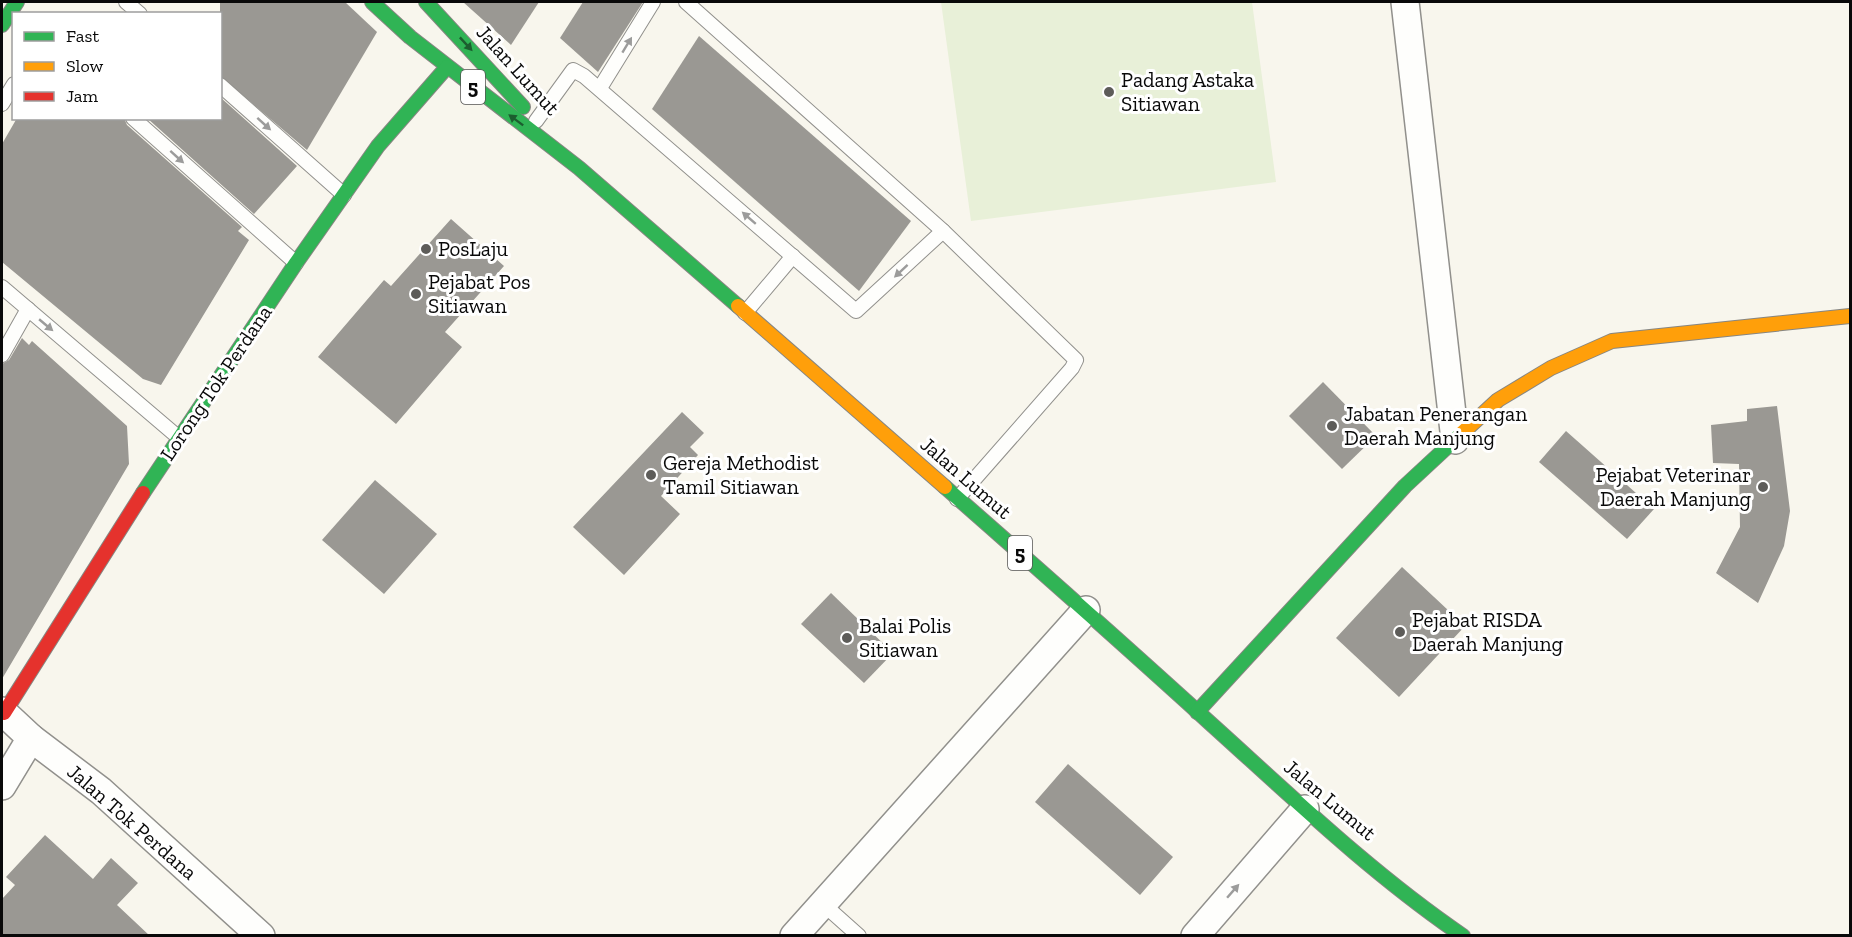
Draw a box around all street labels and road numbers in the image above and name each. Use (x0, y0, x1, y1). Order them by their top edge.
street label: Jalan Lumut (471, 20, 565, 120)
road number: 5 (461, 70, 485, 104)
street label: Lorong Tok Perdana (154, 300, 277, 465)
street label: Jalan Lumut (916, 431, 1017, 524)
road number: 5 (1008, 536, 1032, 570)
street label: Jalan Lumut (1279, 754, 1382, 845)
street label: Jalan Tok Perdana (62, 759, 202, 885)

